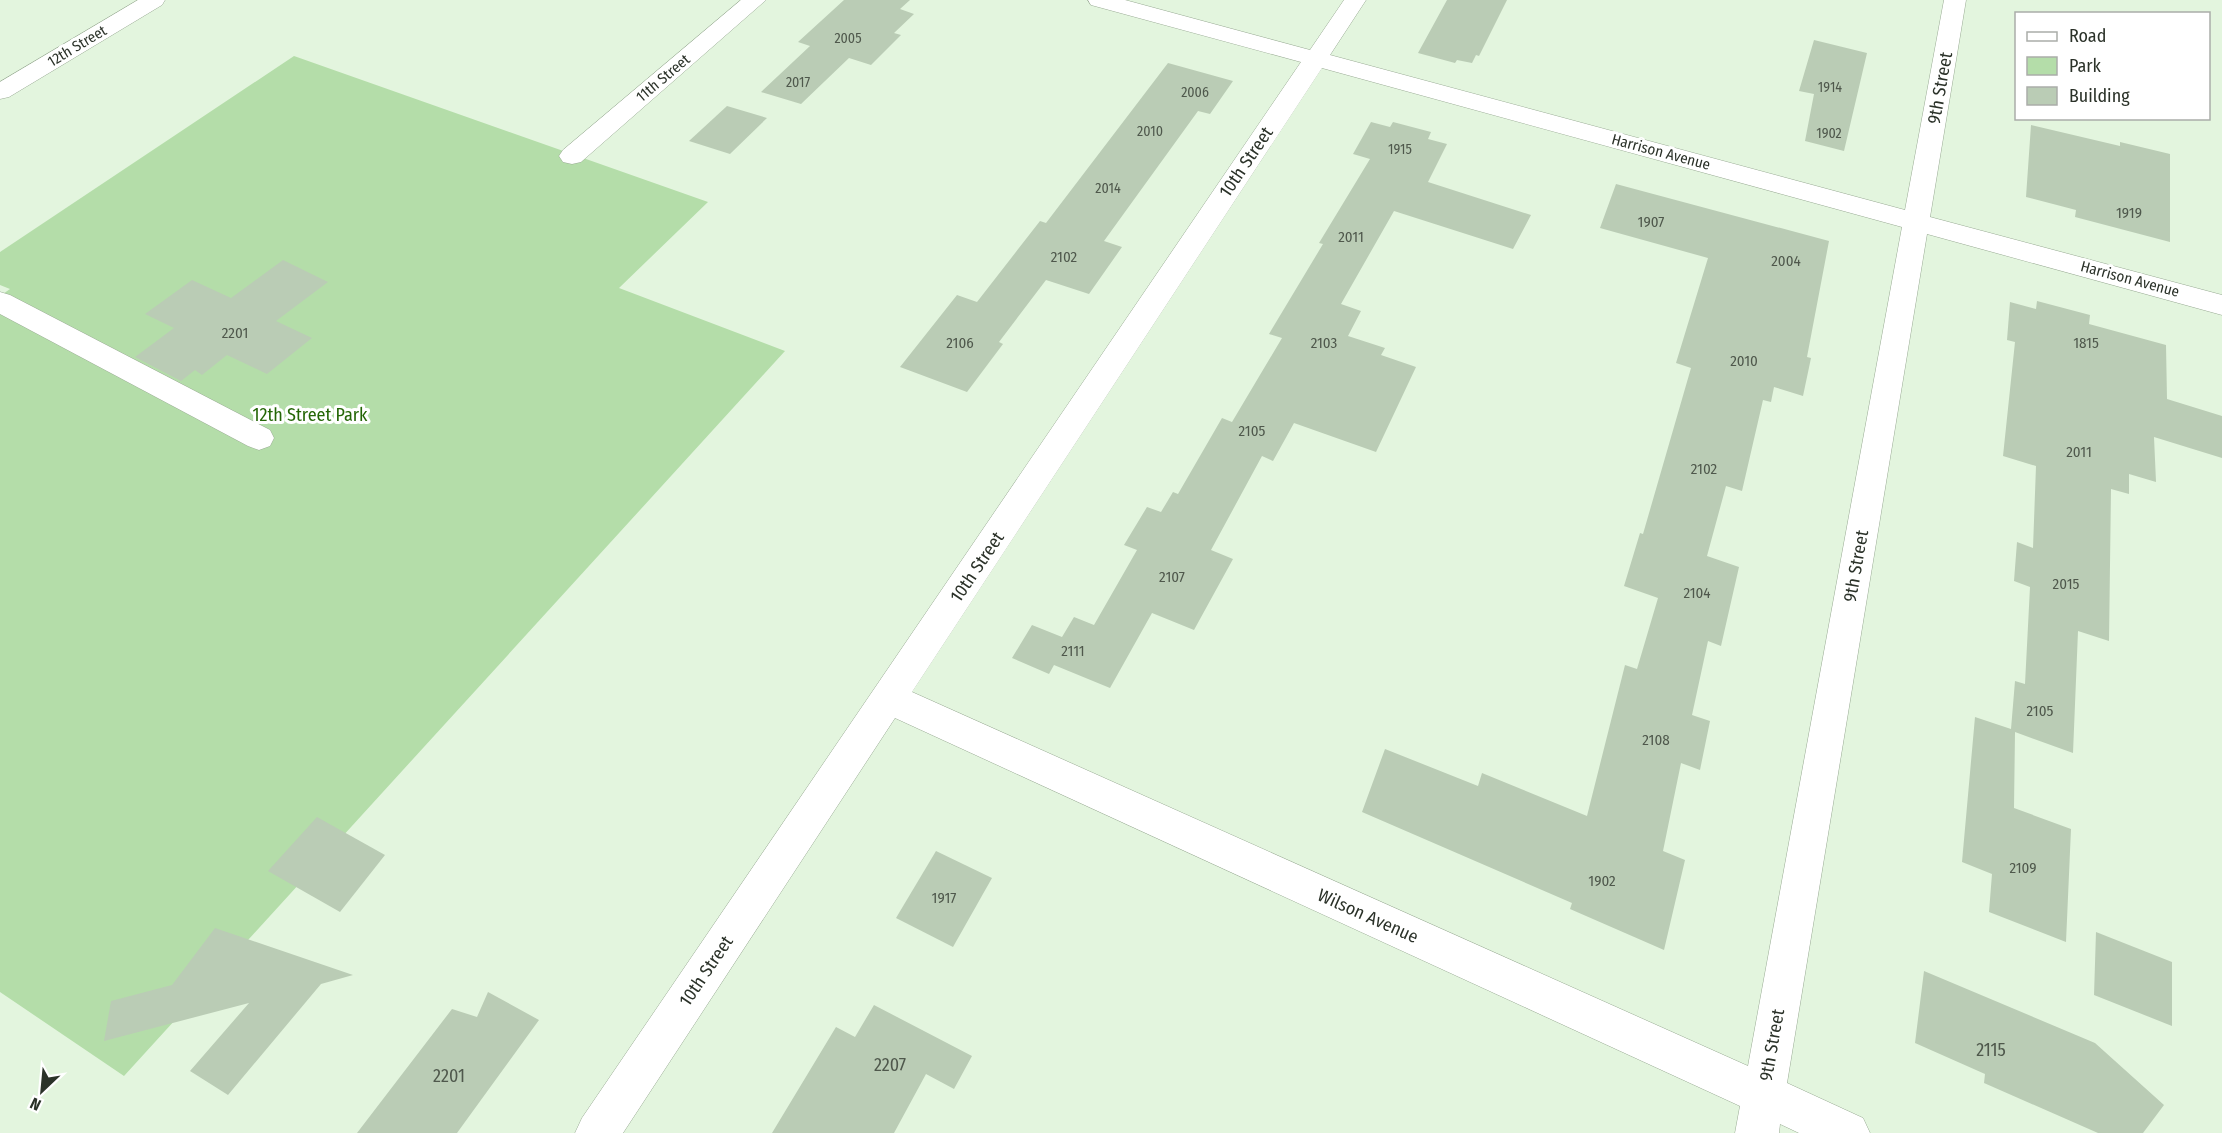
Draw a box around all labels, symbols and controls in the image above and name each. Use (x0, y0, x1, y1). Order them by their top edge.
legend (2015, 12, 2210, 120)
street label: 12th Street (44, 21, 110, 71)
text: Road (2069, 25, 2106, 47)
house number: 2005 (834, 30, 862, 47)
street label: 11th Street (632, 50, 694, 106)
street label: 9th Street (1923, 50, 1957, 126)
text: Park (2069, 55, 2102, 77)
house number: 2017 (786, 74, 810, 91)
house number: 1914 (1818, 79, 1842, 96)
house number: 2006 (1181, 84, 1209, 101)
text: Building (2069, 85, 2130, 107)
street label: 10th Street (1214, 122, 1278, 201)
house number: 2010 (1137, 123, 1163, 140)
house number: 1902 (1816, 125, 1842, 142)
street label: Harrison Avenue (1610, 130, 1712, 174)
house number: 1915 (1388, 141, 1412, 158)
house number: 2014 (1095, 180, 1121, 197)
house number: 1919 (2116, 204, 2142, 222)
house number: 1907 (1638, 213, 1664, 231)
house number: 2011 (1338, 228, 1364, 246)
house number: 2102 (1051, 248, 1078, 266)
house number: 2004 (1771, 252, 1801, 270)
street label: Harrison Avenue (2079, 257, 2181, 301)
house number: 2201 (222, 324, 248, 342)
house number: 2106 (946, 334, 974, 352)
house number: 2103 (1311, 334, 1338, 352)
house number: 1815 (2073, 334, 2099, 352)
house number: 2010 (1730, 352, 1758, 370)
park label: 12th Street Park (252, 404, 368, 426)
house number: 2105 (1239, 422, 1266, 440)
house number: 2011 (2066, 443, 2092, 461)
house number: 2102 (1691, 460, 1718, 478)
street label: 10th Street (945, 527, 1009, 606)
street label: 9th Street (1839, 528, 1873, 604)
house number: 2107 (1159, 568, 1185, 586)
house number: 2015 (2053, 575, 2080, 593)
house number: 2104 (1683, 584, 1711, 602)
house number: 2111 (1061, 642, 1085, 660)
house number: 2105 (2027, 702, 2054, 720)
house number: 2108 (1642, 731, 1670, 749)
house number: 2109 (2009, 859, 2037, 877)
house number: 1902 (1588, 872, 1616, 890)
street label: Wilson Avenue (1314, 884, 1422, 948)
house number: 1917 (932, 889, 956, 907)
street label: 10th Street (674, 931, 738, 1010)
street label: 9th Street (1755, 1007, 1789, 1083)
house number: 2115 (1976, 1039, 2006, 1061)
house number: 2207 (874, 1054, 906, 1076)
north arrow (12, 1061, 72, 1121)
house number: 2201 (433, 1065, 465, 1087)
text: N (27, 1093, 44, 1115)

